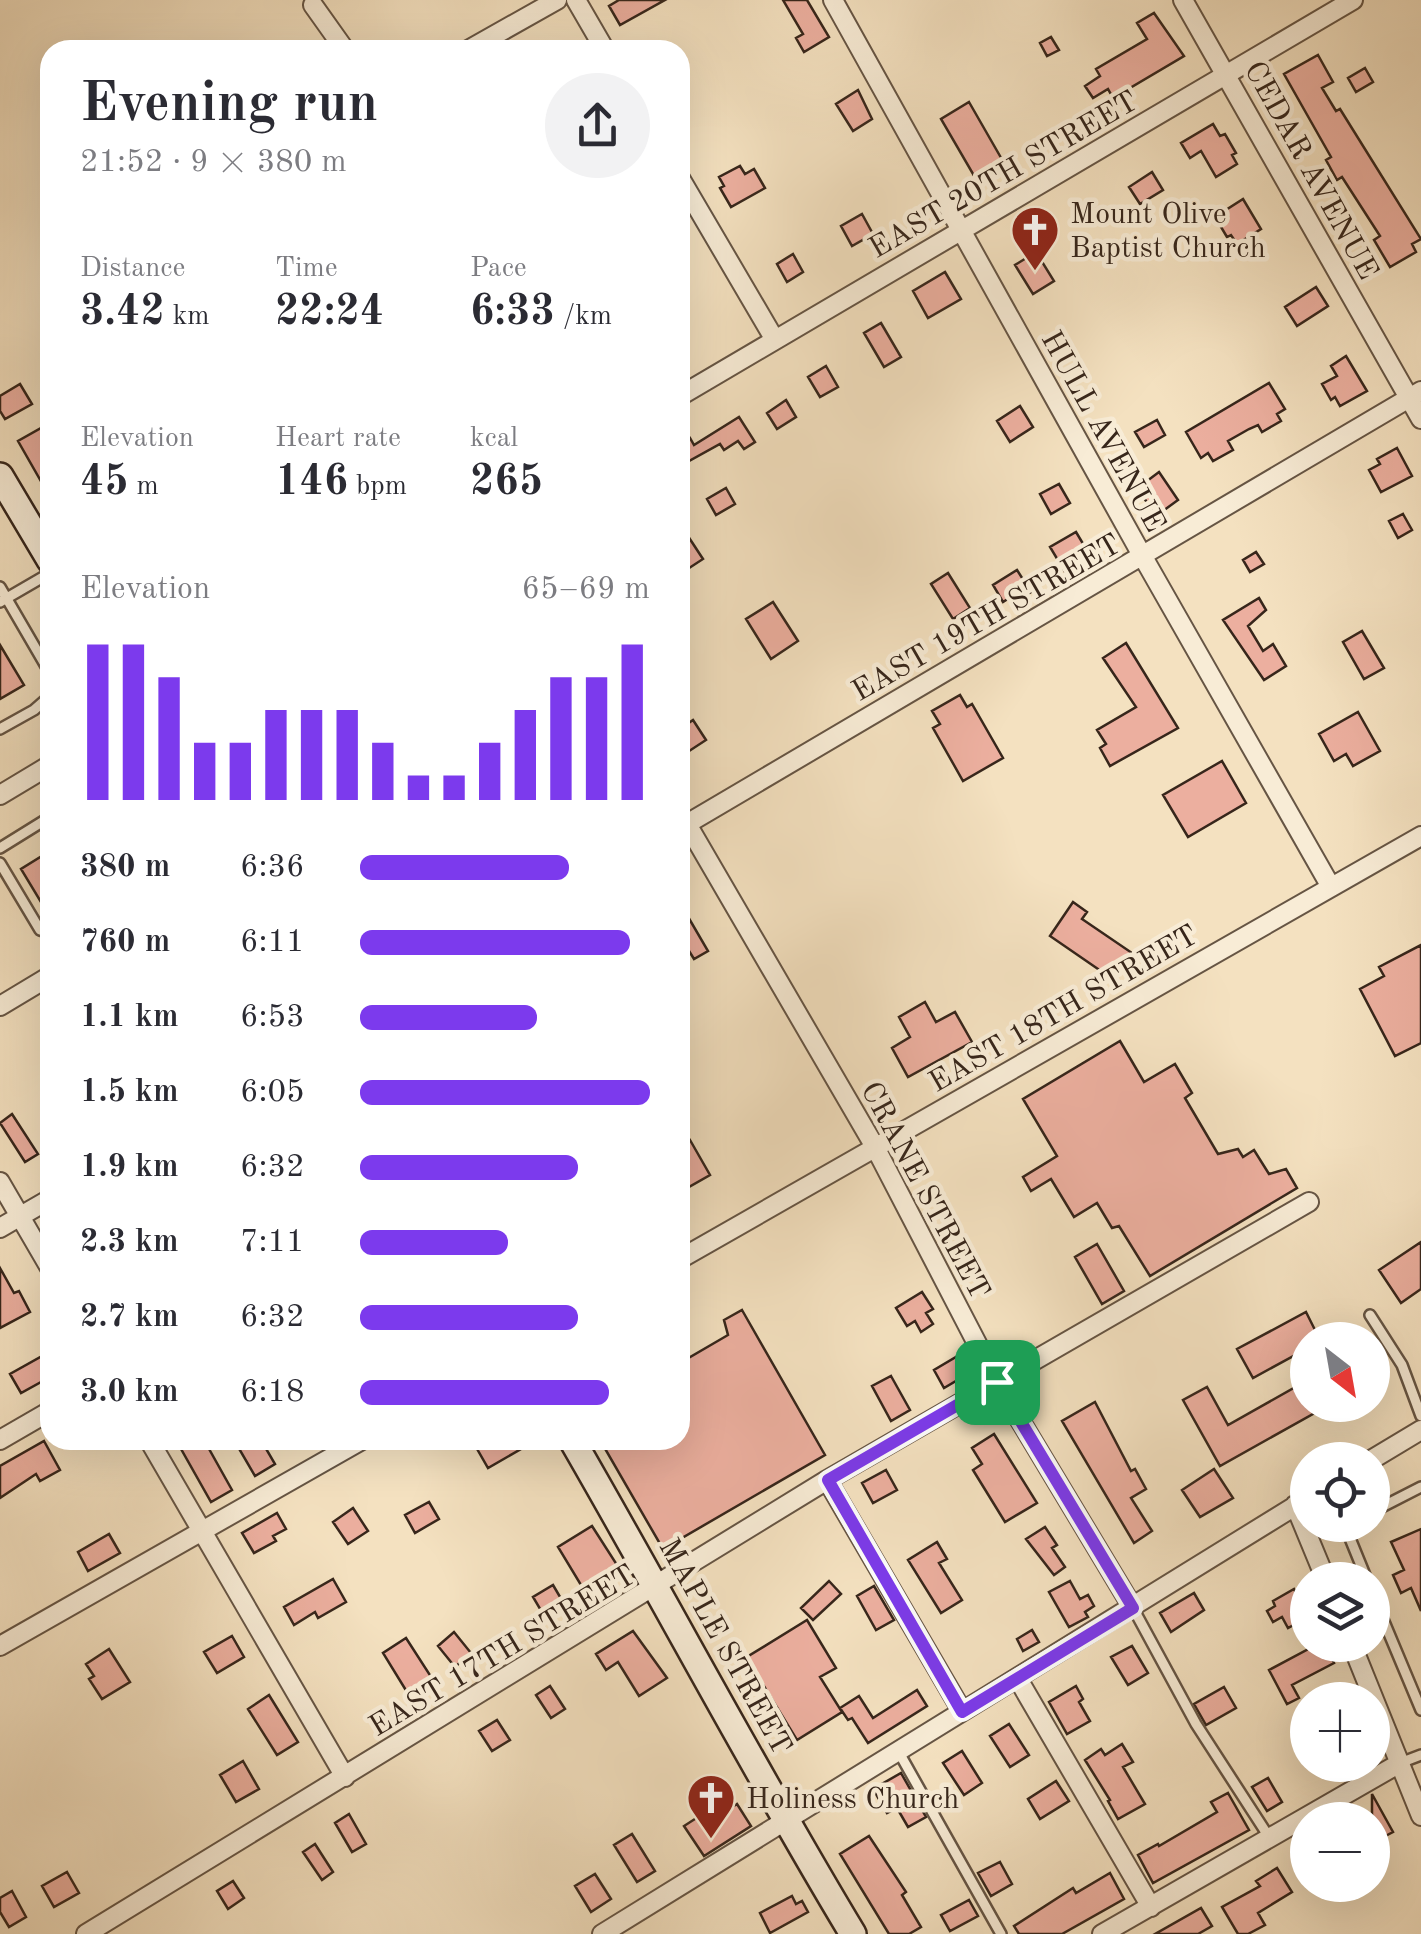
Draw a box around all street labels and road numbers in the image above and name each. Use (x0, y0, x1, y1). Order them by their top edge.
street label: CEDAR AVENUE (1238, 57, 1383, 285)
street label: EAST 20TH STREET (865, 87, 1143, 265)
street label: HULL AVENUE (1035, 326, 1170, 538)
street label: EAST 19TH STREET (848, 530, 1126, 708)
street label: EAST 18TH STREET (925, 921, 1203, 1099)
street label: CRANE STREET (854, 1077, 994, 1304)
street label: MAPLE STREET (652, 1534, 796, 1760)
street label: EAST 17TH STREET (365, 1560, 641, 1743)

